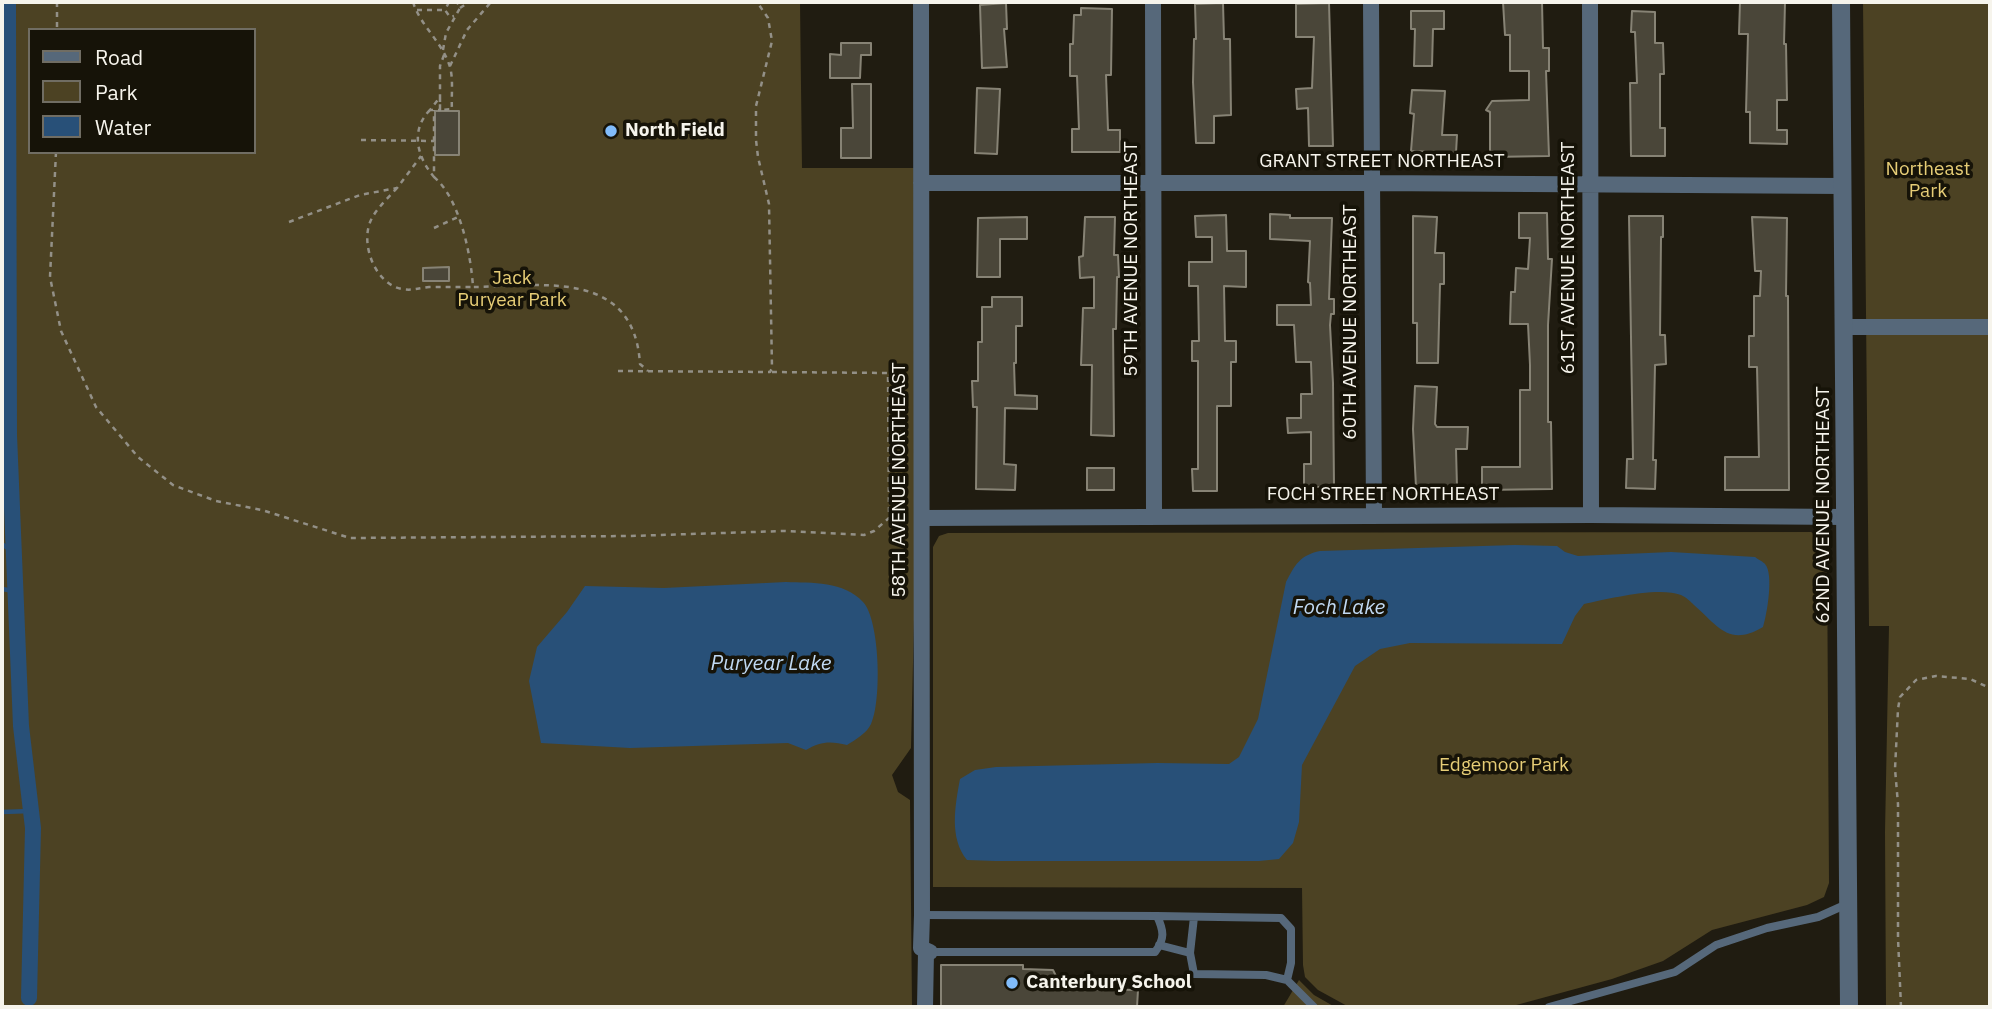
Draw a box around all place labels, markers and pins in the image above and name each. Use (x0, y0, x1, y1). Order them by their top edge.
place label: North Field (625, 120, 725, 142)
marker: North Field (603, 123, 619, 139)
place label: Canterbury School (1026, 972, 1192, 994)
marker: Canterbury School (1004, 975, 1020, 991)

